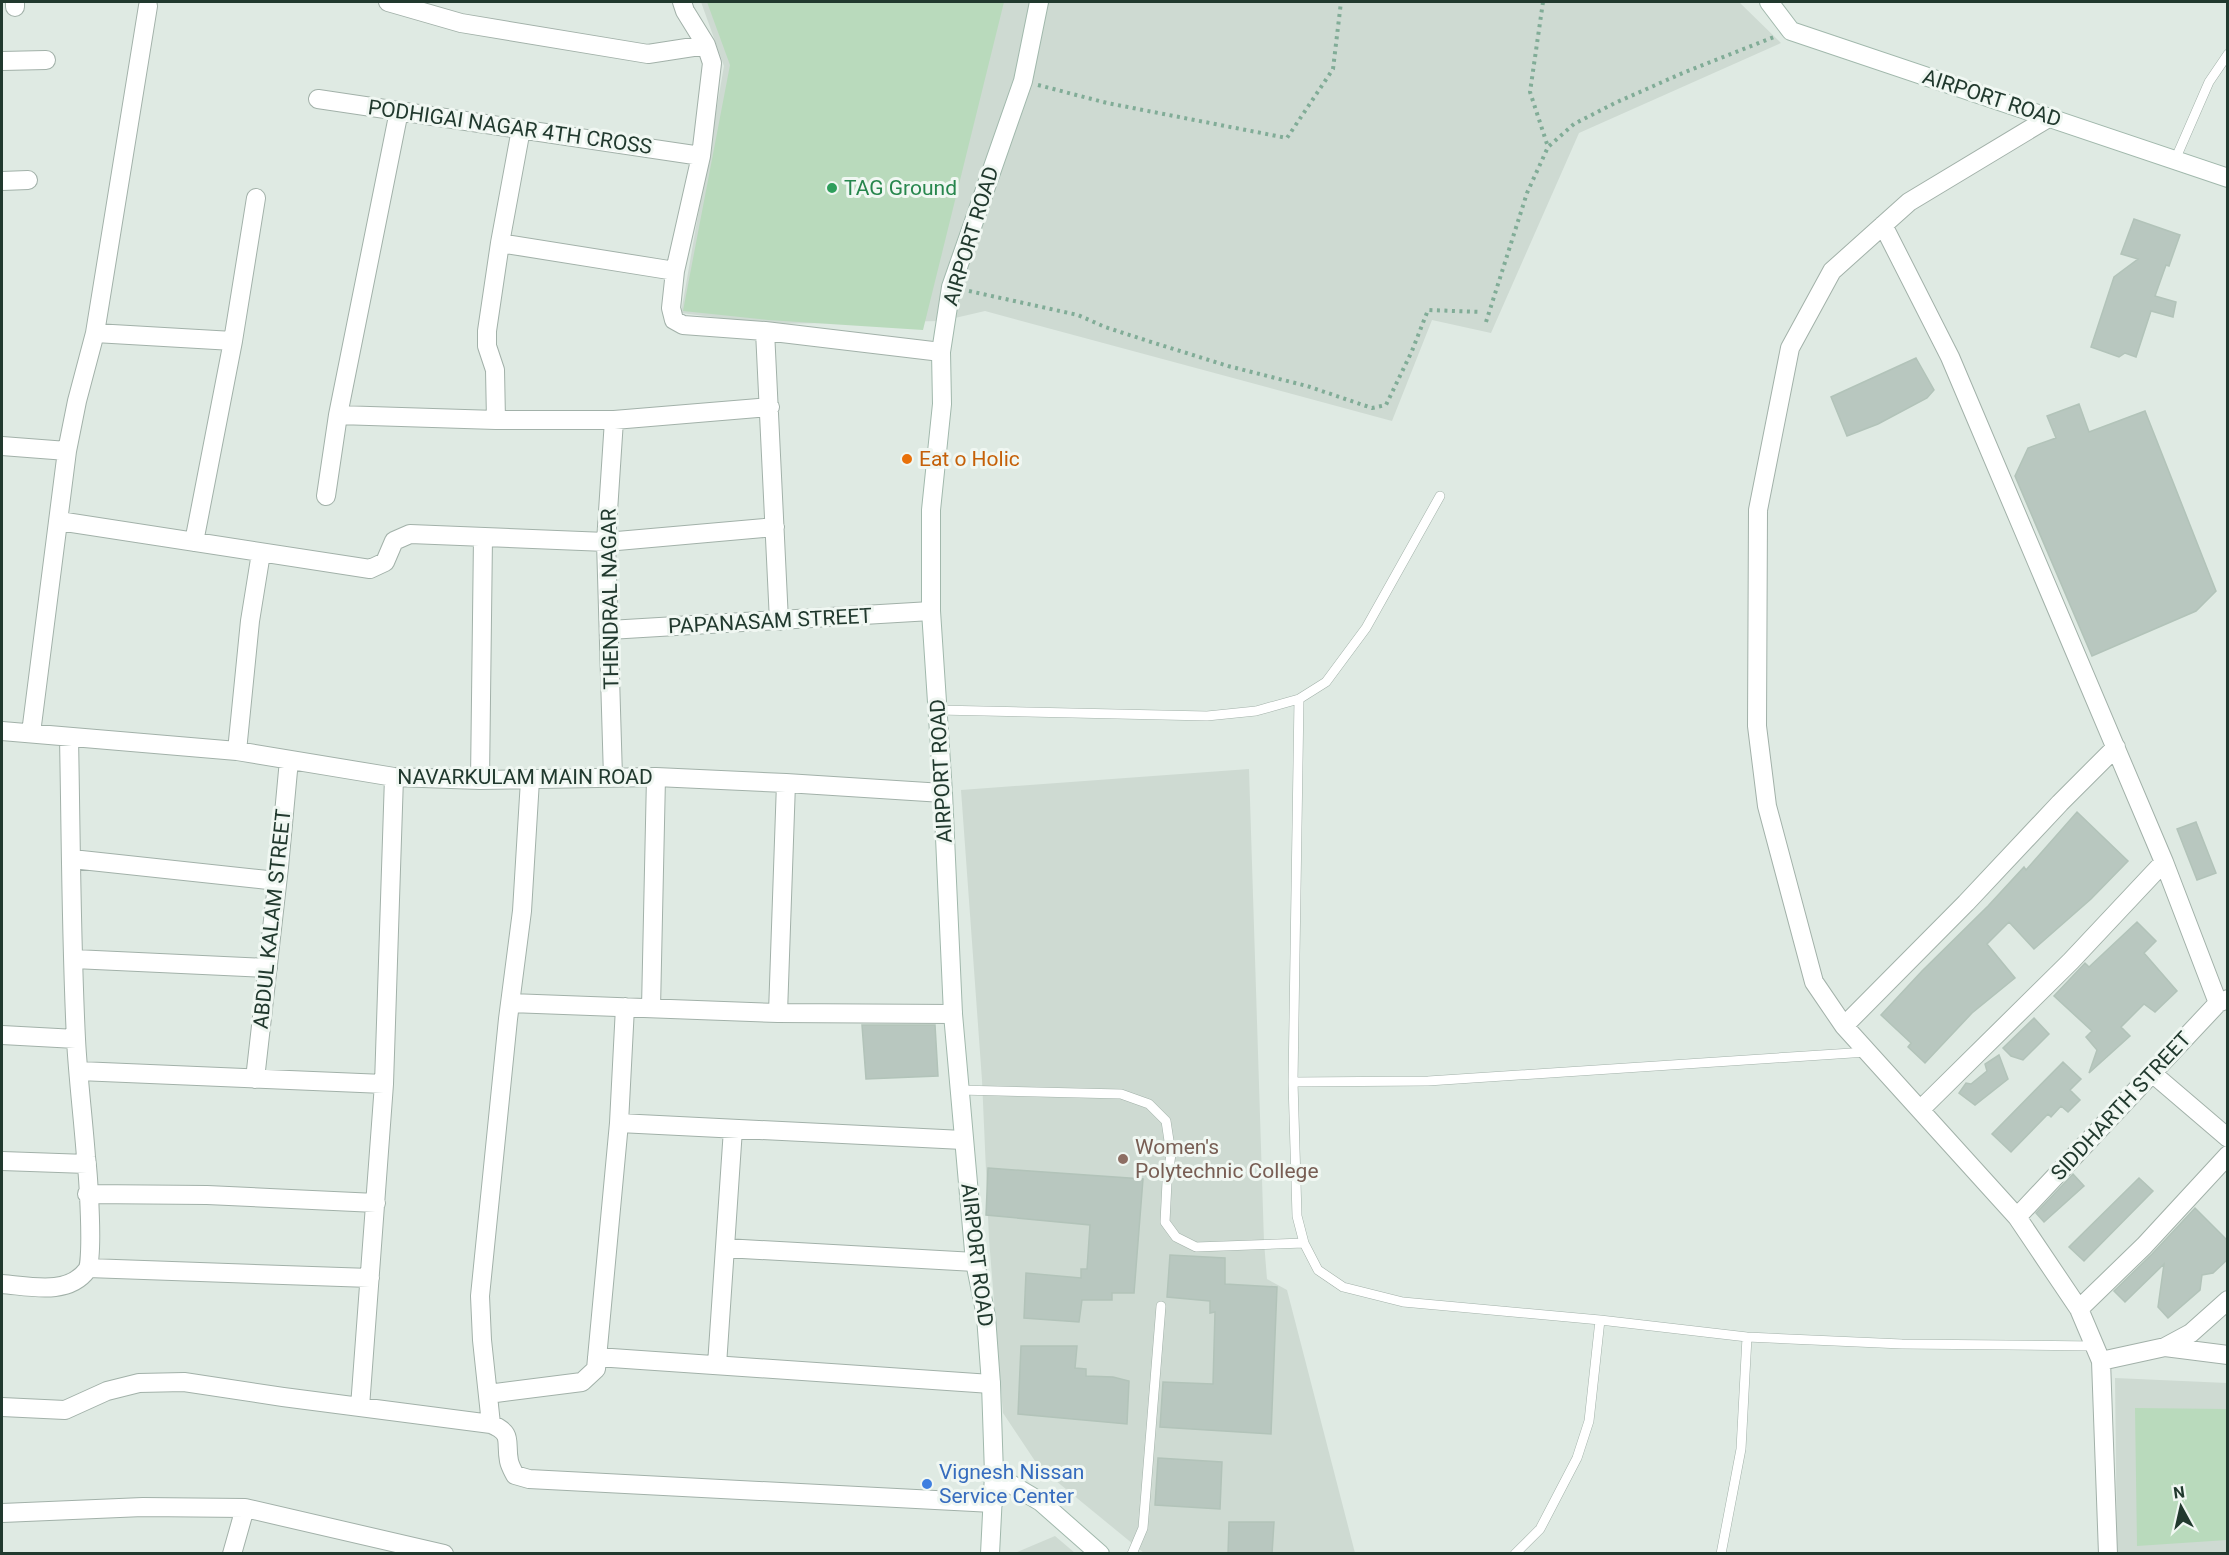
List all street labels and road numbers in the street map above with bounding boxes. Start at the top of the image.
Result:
street label: AIRPORT ROAD [1920,64,2064,132]
street label: PODHIGAI NAGAR 4TH CROSS [366,95,654,159]
street label: AIRPORT ROAD [938,164,1004,308]
street label: THENDRAL NAGAR [596,508,624,690]
street label: PAPANASAM STREET [667,604,873,638]
street label: AIRPORT ROAD [925,698,957,844]
street label: NAVARKULAM MAIN ROAD [397,765,653,789]
street label: ABDUL KALAM STREET [249,807,296,1030]
street label: SIDDHARTH STREET [2046,1027,2196,1185]
street label: AIRPORT ROAD [956,1182,998,1328]

